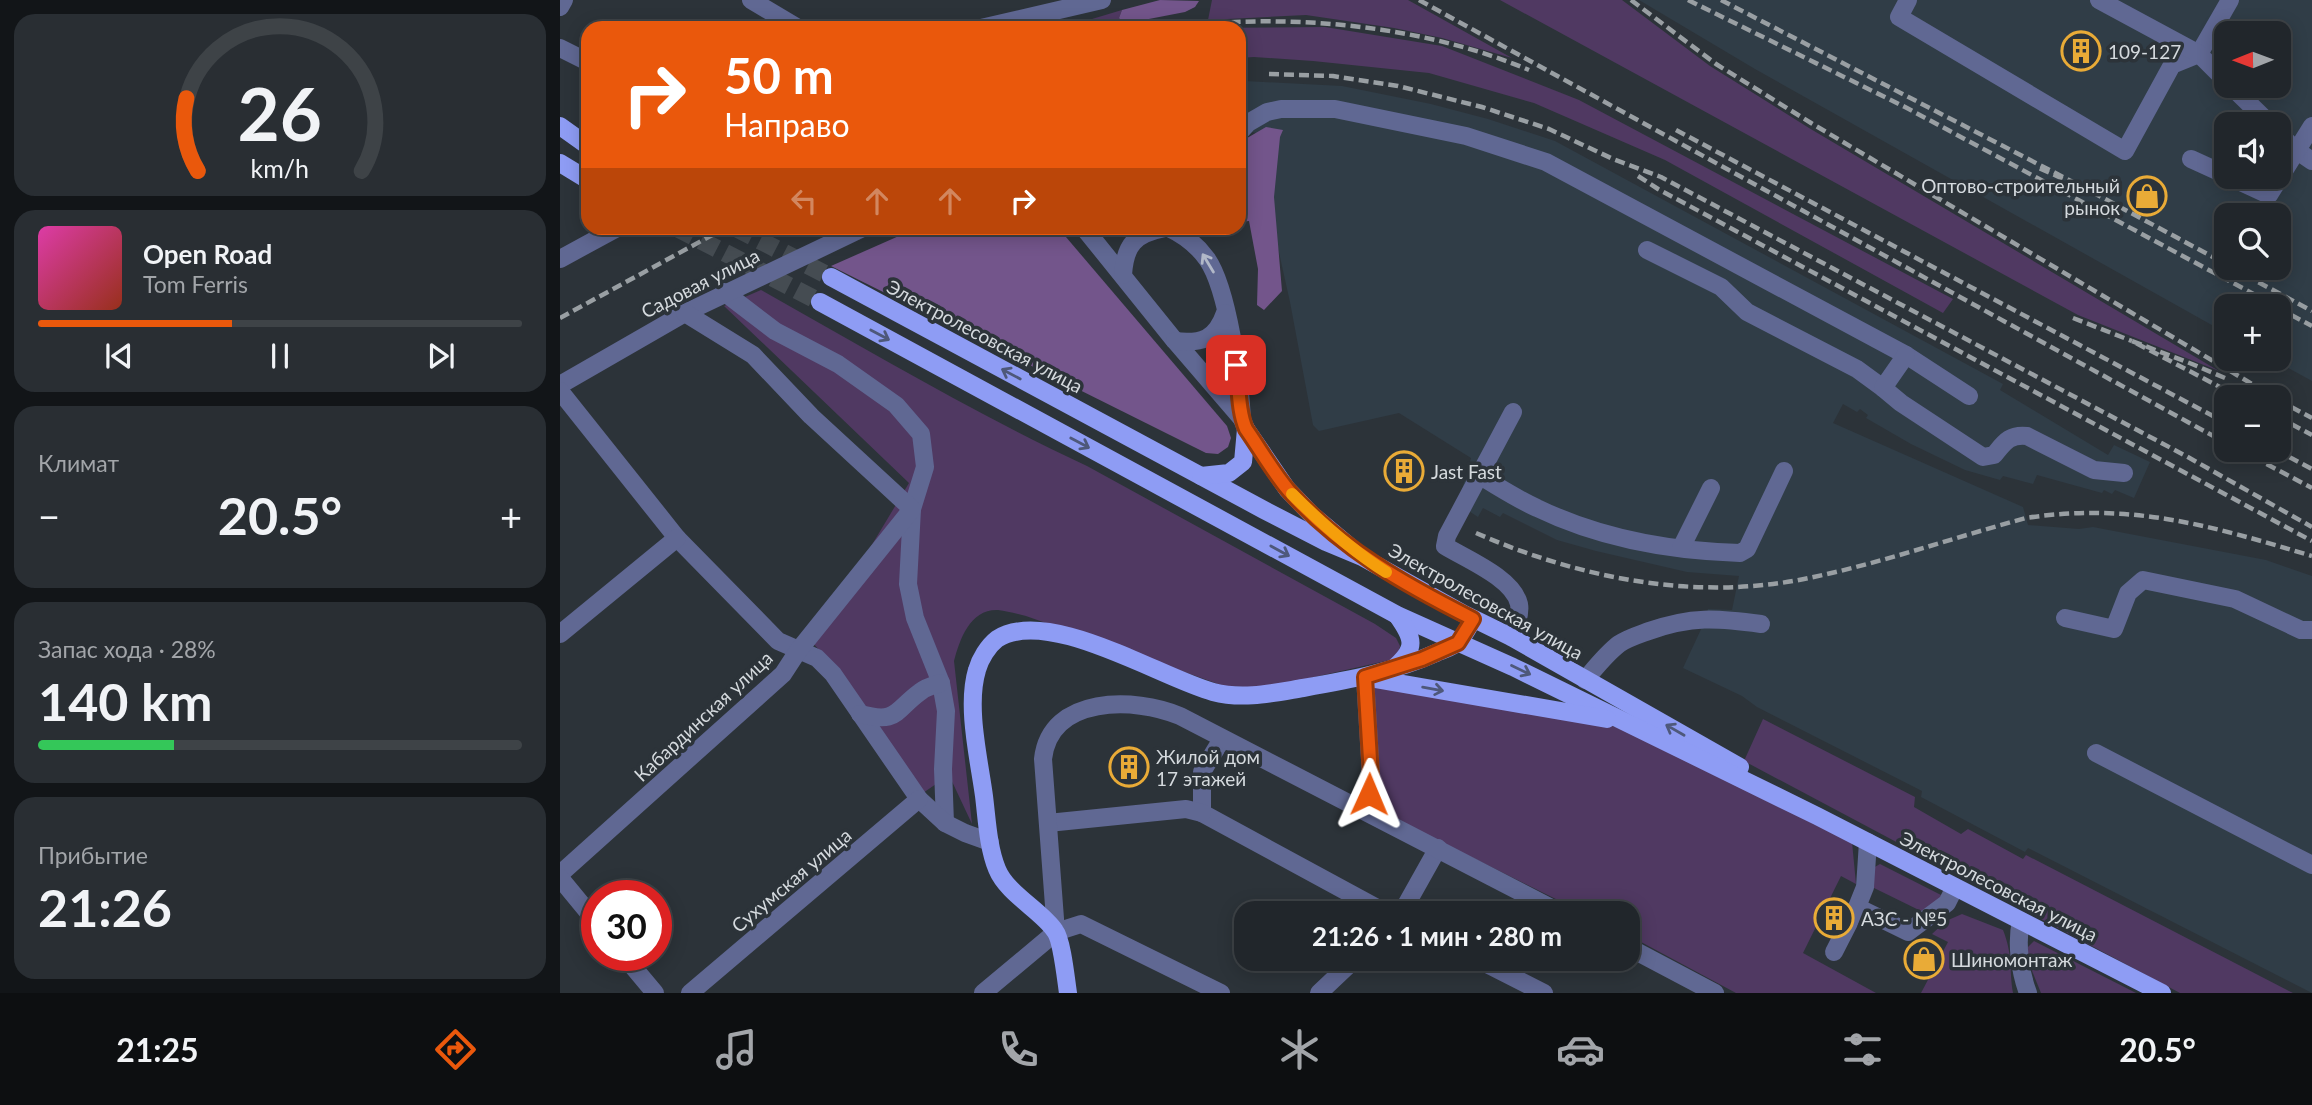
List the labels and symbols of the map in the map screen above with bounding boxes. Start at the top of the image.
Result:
north arrow [2214,21,2291,98]
building icon: 109-127 [2060,30,2102,72]
place label: 109-127 [2108,40,2181,63]
place label: Оптово-строительный рынок [1921,174,2120,219]
shop icon: Оптово-строительный рынок [2126,175,2168,217]
street label: Садовая улица [637,243,763,323]
one-way arrow [1201,253,1215,273]
street label: Электролесовская улица [883,275,1087,397]
one-way arrow [869,329,890,342]
pin [1206,335,1266,395]
one-way arrow [1001,367,1022,380]
one-way arrow [1069,437,1090,450]
building icon: Jast Fast [1383,450,1425,492]
place label: Jast Fast [1431,460,1502,483]
street label: Электролесовская улица [1385,538,1587,664]
one-way arrow [1269,545,1290,558]
street label: Кабардинская улица [629,646,777,786]
one-way arrow [1510,664,1531,678]
one-way arrow [1421,683,1444,696]
one-way arrow [1665,723,1686,736]
place label: Жилой дом 17 этажей [1156,745,1260,790]
building icon: Жилой дом 17 этажей [1108,746,1150,788]
position arrow [1332,757,1406,831]
street label: Сухумская улица [726,823,856,937]
street label: Электролесовская улица [1896,826,2102,946]
speed limit sign: 30 [581,880,672,971]
building icon: АЗС - №5 [1813,897,1855,939]
place label: АЗС - №5 [1861,907,1947,930]
shop icon: Шиномонтаж [1903,938,1945,980]
place label: Шиномонтаж [1951,948,2073,971]

